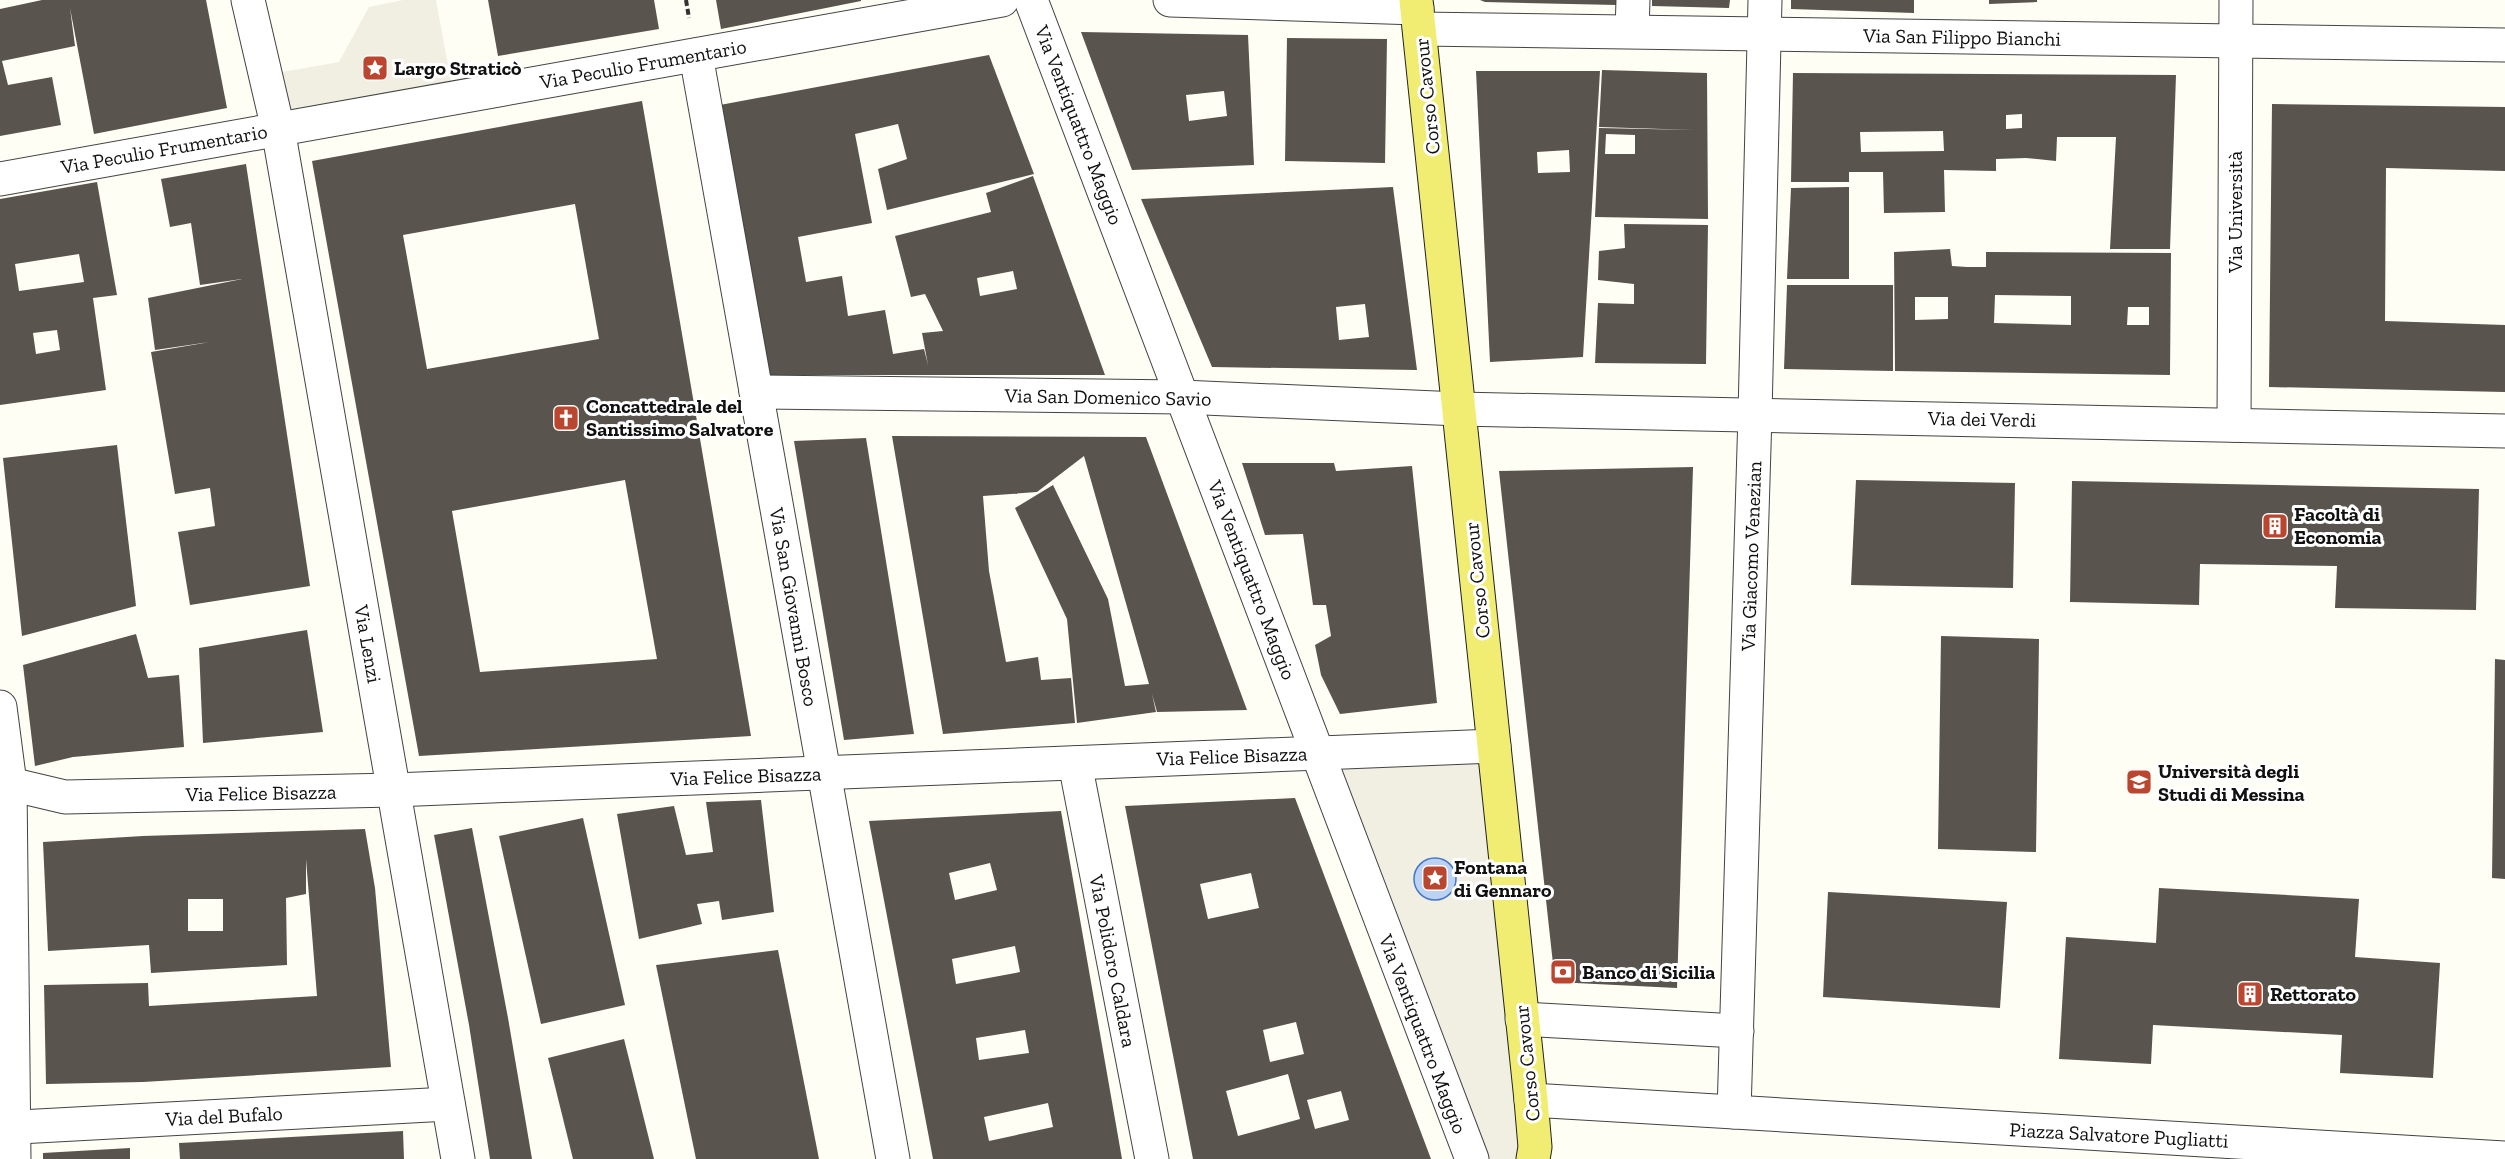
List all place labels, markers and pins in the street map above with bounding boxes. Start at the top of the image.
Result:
place icon: Largo Straticò [360,53,390,83]
place label: Largo Straticò [394,56,522,80]
place label: Concattedrale del Santissimo Salvatore [586,394,774,441]
church icon: Concattedrale del Santissimo Salvatore [551,403,581,433]
place label: Facoltà di Economia [2294,502,2382,549]
building icon: Facoltà di Economia [2260,511,2290,541]
place label: Università degli Studi di Messina [2158,759,2305,806]
school or university icon: Università degli Studi di Messina [2124,767,2154,797]
place label: Fontana di Gennaro [1454,855,1552,902]
place icon: Fontana di Gennaro [1420,863,1450,893]
bank icon: Banco di Sicilia [1548,957,1578,987]
place label: Banco di Sicilia [1582,960,1715,984]
building icon: Rettorato [2235,979,2265,1009]
place label: Rettorato [2270,982,2357,1006]

